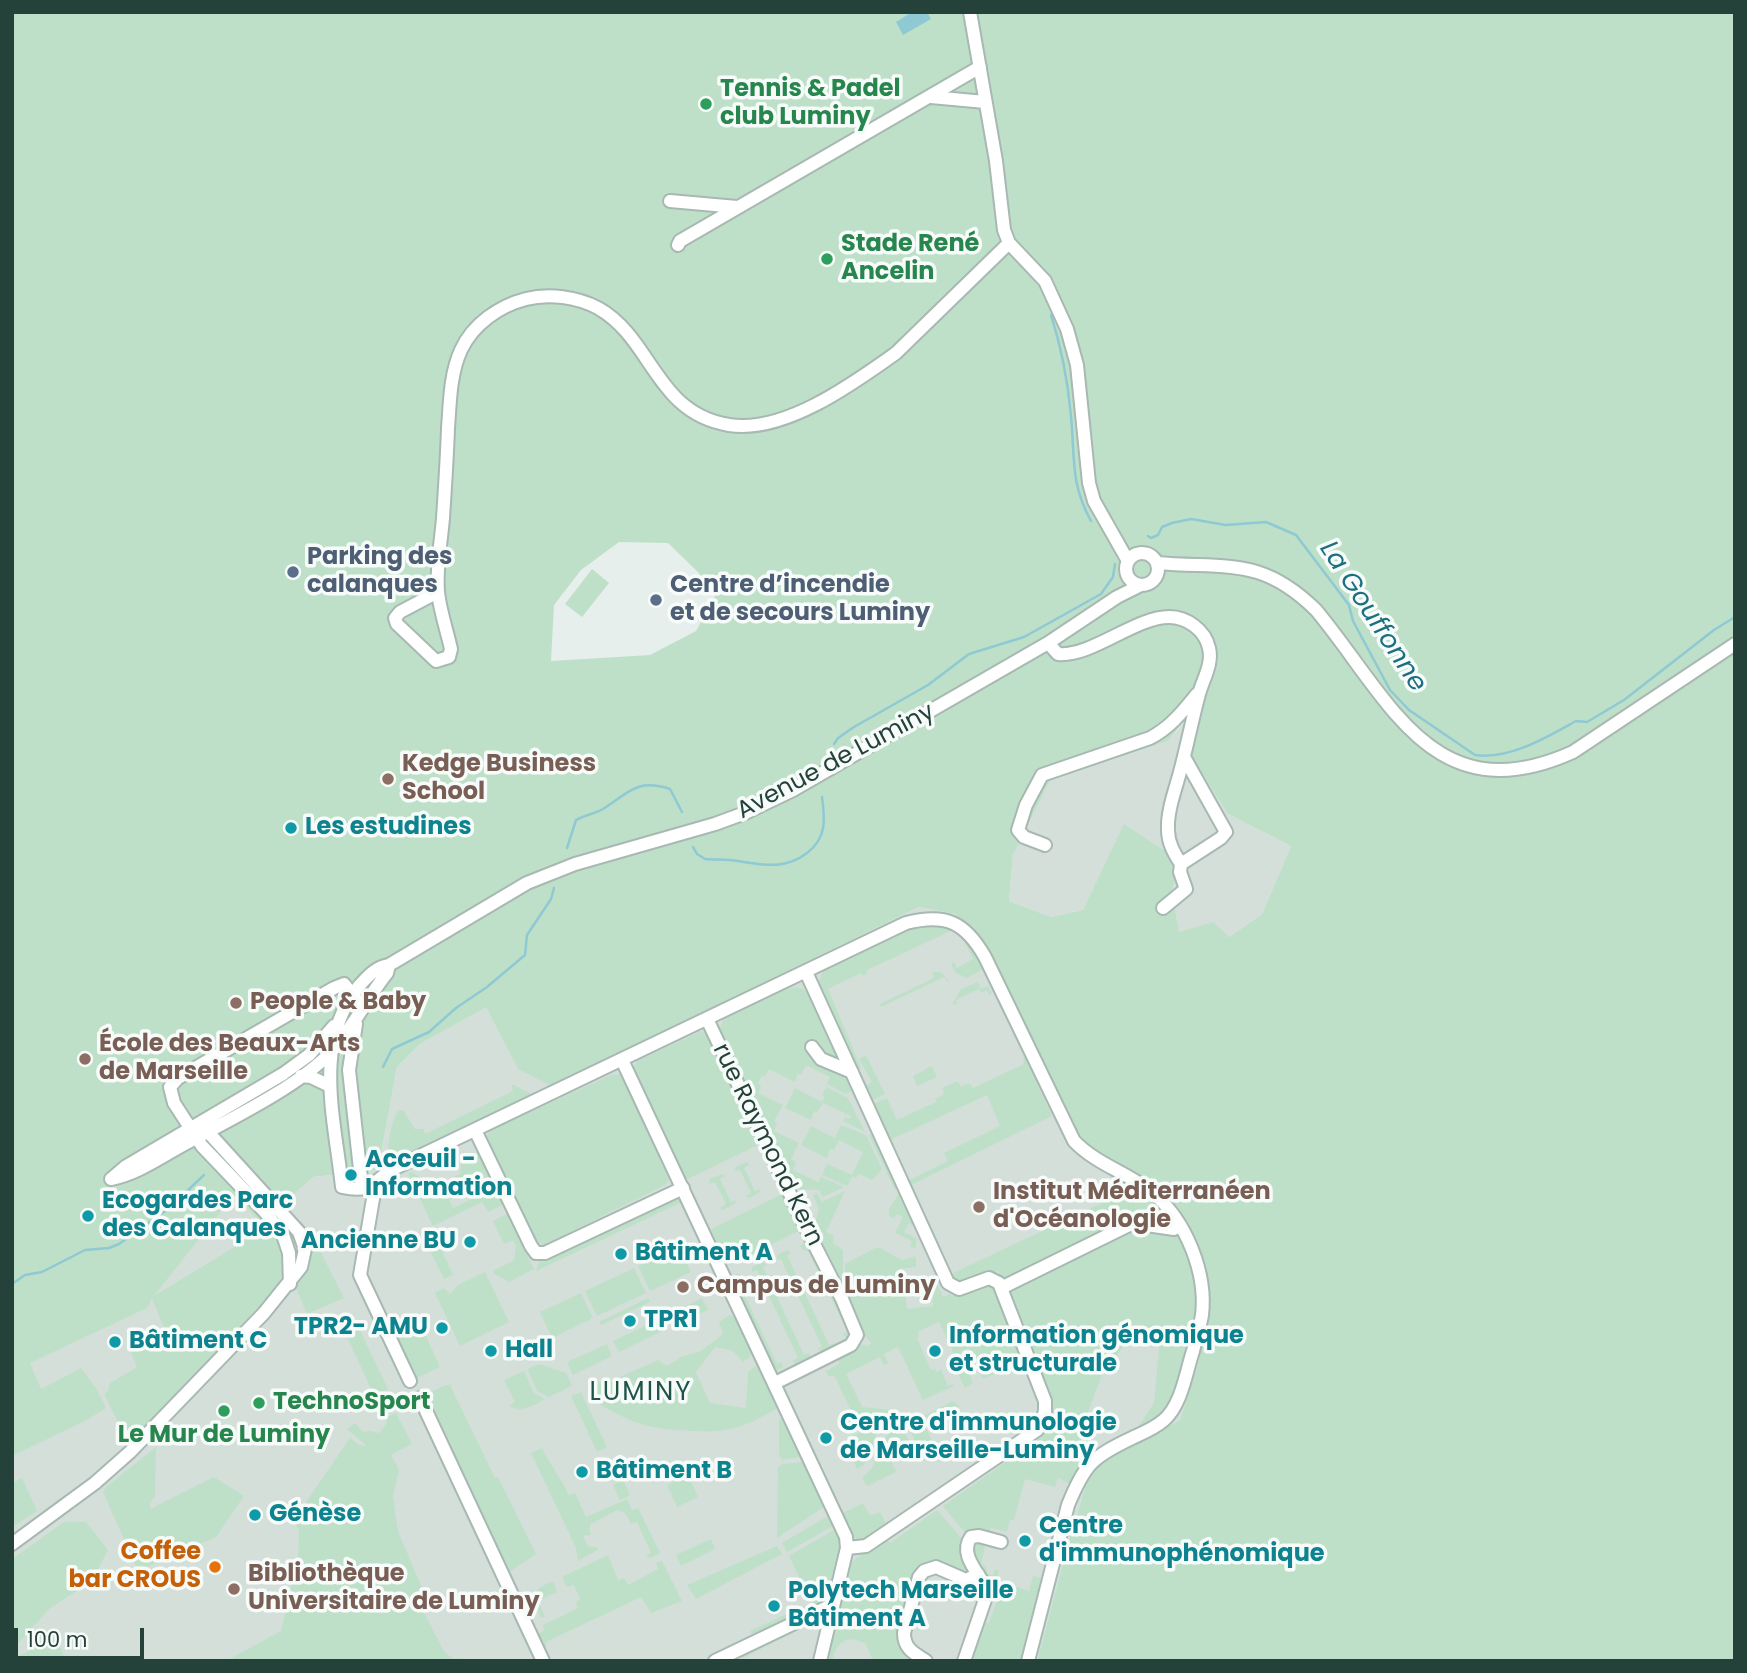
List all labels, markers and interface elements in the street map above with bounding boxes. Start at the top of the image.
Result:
place label: Tennis & Padel club Luminy [720,76,901,132]
marker: Tennis & Padel club Luminy [698,96,714,112]
place label: Stade René Ancelin [841,231,979,287]
marker: Stade René Ancelin [819,251,835,267]
water label: La Gouffonne [1312,536,1432,698]
place label: Parking des calanques [307,544,452,600]
marker: Parking des calanques [285,564,301,580]
place label: Centre d’incendie et de secours Luminy [670,572,930,628]
marker: Centre d’incendie et de secours Luminy [648,592,664,608]
street label: Avenue de Luminy [732,698,940,826]
place label: Kedge Business School [402,751,596,807]
marker: Kedge Business School [380,771,396,787]
place label: Les estudines [305,814,472,842]
marker: Les estudines [283,820,299,836]
place label: People & Baby [250,989,426,1017]
marker: People & Baby [228,995,244,1011]
place label: École des Beaux-Arts de Marseille [99,1031,361,1087]
street label: rue Raymond Kern [705,1039,829,1251]
marker: École des Beaux-Arts de Marseille [77,1051,93,1067]
place label: Acceuil - Information [365,1147,512,1203]
marker: Acceuil - Information [343,1167,359,1183]
place label: Institut Méditerranéen d'Océanologie [993,1179,1271,1235]
place label: Ecogardes Parc des Calanques [102,1188,293,1244]
marker: Institut Méditerranéen d'Océanologie [971,1199,987,1215]
marker: Ecogardes Parc des Calanques [80,1208,96,1224]
place label: Ancienne BU [301,1228,456,1256]
marker: Ancienne BU [462,1234,478,1250]
place label: Bâtiment A [635,1240,773,1268]
marker: Bâtiment A [613,1246,629,1262]
place label: Campus de Luminy [697,1273,936,1301]
marker: Campus de Luminy [675,1279,691,1295]
place label: TPR1 [644,1307,698,1335]
marker: TPR1 [622,1313,638,1329]
place label: TPR2- AMU [294,1314,428,1342]
marker: TPR2- AMU [434,1320,450,1336]
place label: Information génomique et structurale [949,1323,1244,1379]
place label: Bâtiment C [129,1328,267,1356]
marker: Bâtiment C [107,1334,123,1350]
place label: Hall [505,1337,553,1365]
marker: Hall [483,1343,499,1359]
marker: Information génomique et structurale [927,1343,943,1359]
district label: LUMINY [590,1377,692,1409]
place label: TechnoSport [273,1389,430,1417]
marker: TechnoSport [251,1395,267,1411]
marker: Le Mur de Luminy [216,1403,232,1419]
place label: Centre d'immunologie de Marseille-Luminy [840,1410,1117,1466]
place label: Le Mur de Luminy [118,1422,330,1450]
marker: Centre d'immunologie de Marseille-Luminy [818,1430,834,1446]
place label: Bâtiment B [596,1458,732,1486]
marker: Bâtiment B [574,1464,590,1480]
place label: Génèse [269,1501,361,1529]
marker: Génèse [247,1507,263,1523]
place label: Centre d'immunophénomique [1039,1513,1325,1569]
marker: Centre d'immunophénomique [1017,1533,1033,1549]
place label: Coffee bar CROUS [69,1539,201,1595]
marker: Coffee bar CROUS [207,1559,223,1575]
place label: Bibliothèque Universitaire de Luminy [248,1561,540,1617]
place label: Polytech Marseille Bâtiment A [788,1578,1014,1634]
marker: Bibliothèque Universitaire de Luminy [226,1581,242,1597]
marker: Polytech Marseille Bâtiment A [766,1598,782,1614]
scale bar [18,1614,147,1658]
text: 100 m [27,1625,87,1654]

